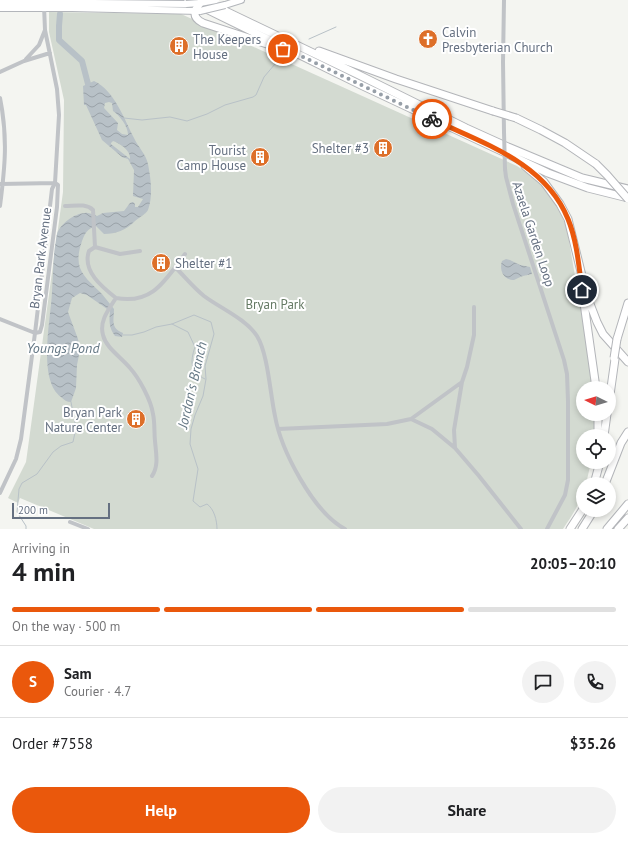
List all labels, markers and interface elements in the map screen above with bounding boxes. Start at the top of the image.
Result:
place label: Calvin Presbyterian Church [442,24,553,56]
church icon: Calvin Presbyterian Church [417,28,439,50]
place label: The Keepers House [193,31,261,63]
pin [266,32,300,66]
building icon: The Keepers House [168,35,190,57]
icon: bag [272,38,294,60]
courier [412,99,452,139]
icon: bike [421,108,443,130]
building icon: Shelter #3 [372,137,394,159]
place label: Shelter #3 [312,140,369,157]
place label: Tourist Camp House [177,142,247,174]
building icon: Tourist Camp House [249,146,271,168]
street label: Azaela Garden Loop [508,179,559,289]
street label: Bryan Park Avenue [26,206,55,310]
building icon: Shelter #1 [150,252,172,274]
place label: Shelter #1 [175,255,232,272]
pin [565,273,599,307]
icon: home [571,279,593,301]
park label: Bryan Park [245,296,305,313]
water label: Youngs Pond [26,339,100,357]
water label: Jordan's Branch [173,340,211,431]
north arrow [576,381,616,421]
map controls [576,381,616,517]
place label: Bryan Park Nature Center [45,404,123,436]
building icon: Bryan Park Nature Center [125,408,147,430]
button: locate [576,429,616,469]
button: layers [576,477,616,517]
scale bar [12,501,110,520]
text: 200 m [18,503,48,517]
text: Arriving in [12,540,70,557]
text: 20:05–20:10 [530,554,616,573]
text: 4 min [12,555,75,588]
text: On the way · 500 m [12,618,120,635]
button: chat [522,661,564,703]
button: phone [574,661,616,703]
text: Sam [64,664,91,683]
text: S [29,672,37,691]
text: Courier · 4.7 [64,683,131,700]
text: Order #7558 [12,734,93,753]
text: $35.26 [570,734,616,753]
button: Help [12,787,310,833]
button: Share [318,787,616,833]

